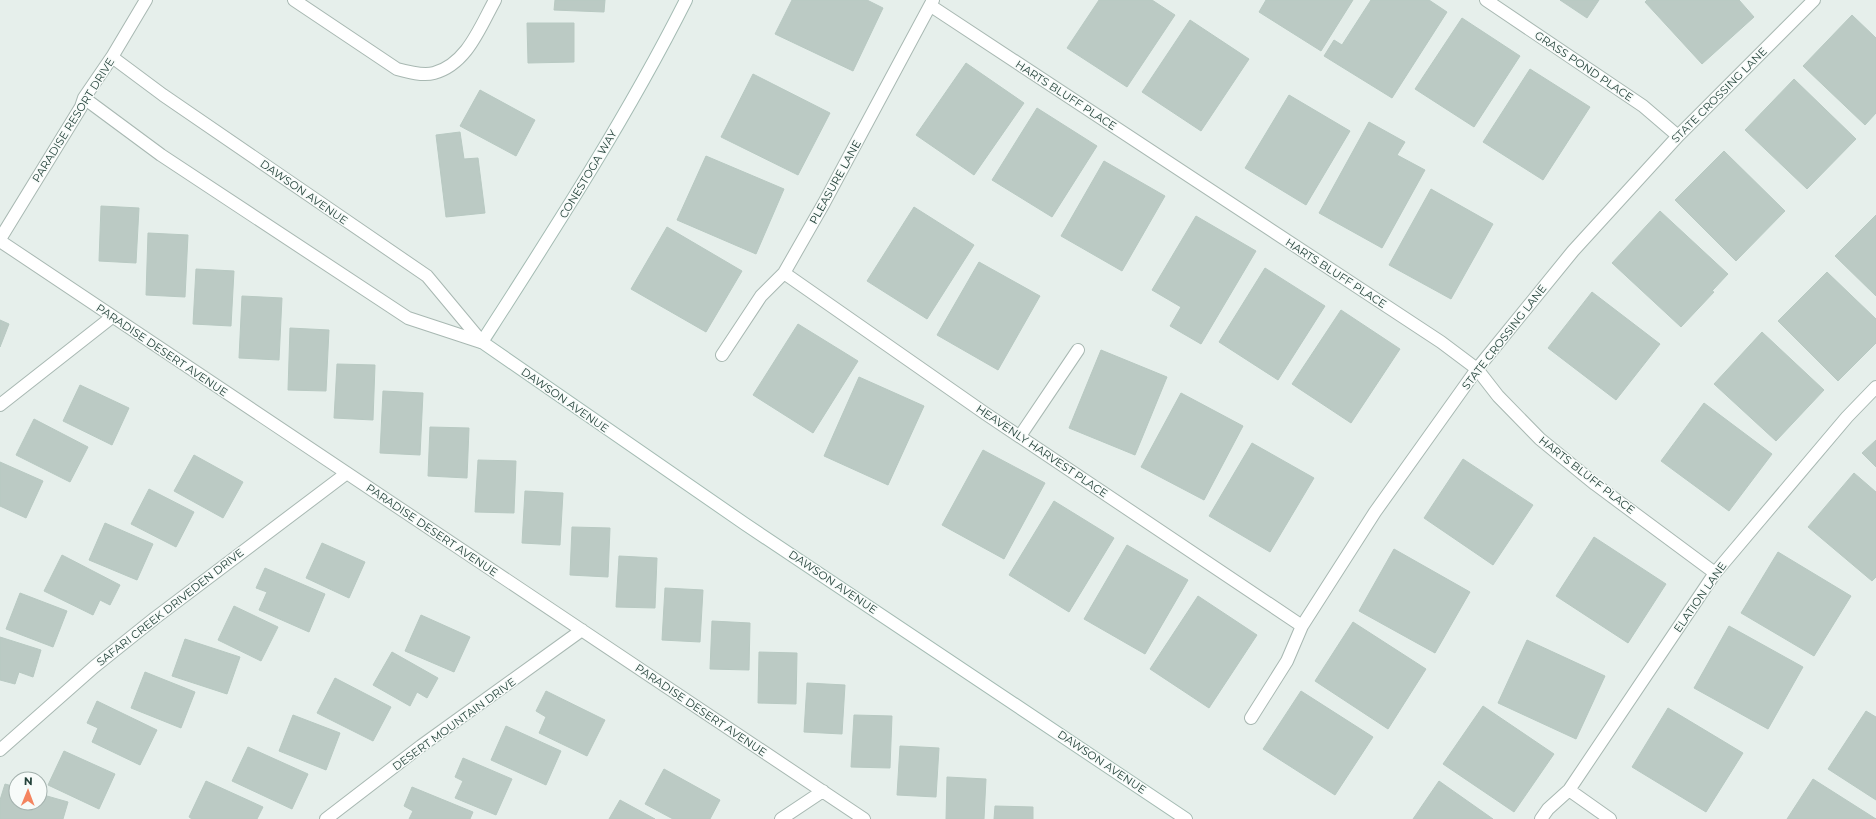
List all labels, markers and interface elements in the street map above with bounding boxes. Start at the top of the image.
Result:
street label: GRASS POND PLACE [1532,28,1636,104]
street label: STATE CROSSING LANE [1668,44,1770,146]
street label: PARADISE RESORT DRIVE [29,55,117,185]
street label: HARTS BLUFF PLACE [1013,57,1119,133]
street label: CONESTOGA WAY [556,127,620,221]
street label: PLEASURE LANE [806,138,864,226]
street label: DAWSON AVENUE [258,157,350,227]
street label: HARTS BLUFF PLACE [1283,235,1389,311]
street label: STATE CROSSING LANE [1459,282,1549,392]
street label: PARADISE DESERT AVENUE [94,301,230,399]
street label: DAWSON AVENUE [519,365,611,435]
street label: HEAVENLY HARVEST PLACE [973,402,1111,500]
street label: HARTS BLUFF PLACE [1536,433,1638,517]
street label: PARADISE DESERT AVENUE [364,481,500,579]
street label: SAFARI CREEK DRIVEDEN DRIVE [94,545,246,669]
street label: DAWSON AVENUE [786,547,880,617]
street label: ELATION LANE [1671,559,1729,635]
street label: PARADISE DESERT AVENUE [633,661,769,759]
street label: DESERT MOUNTAIN DRIVE [390,675,518,773]
street label: DAWSON AVENUE [1055,727,1149,797]
north arrow [8,771,48,811]
text: N [24,774,33,788]

